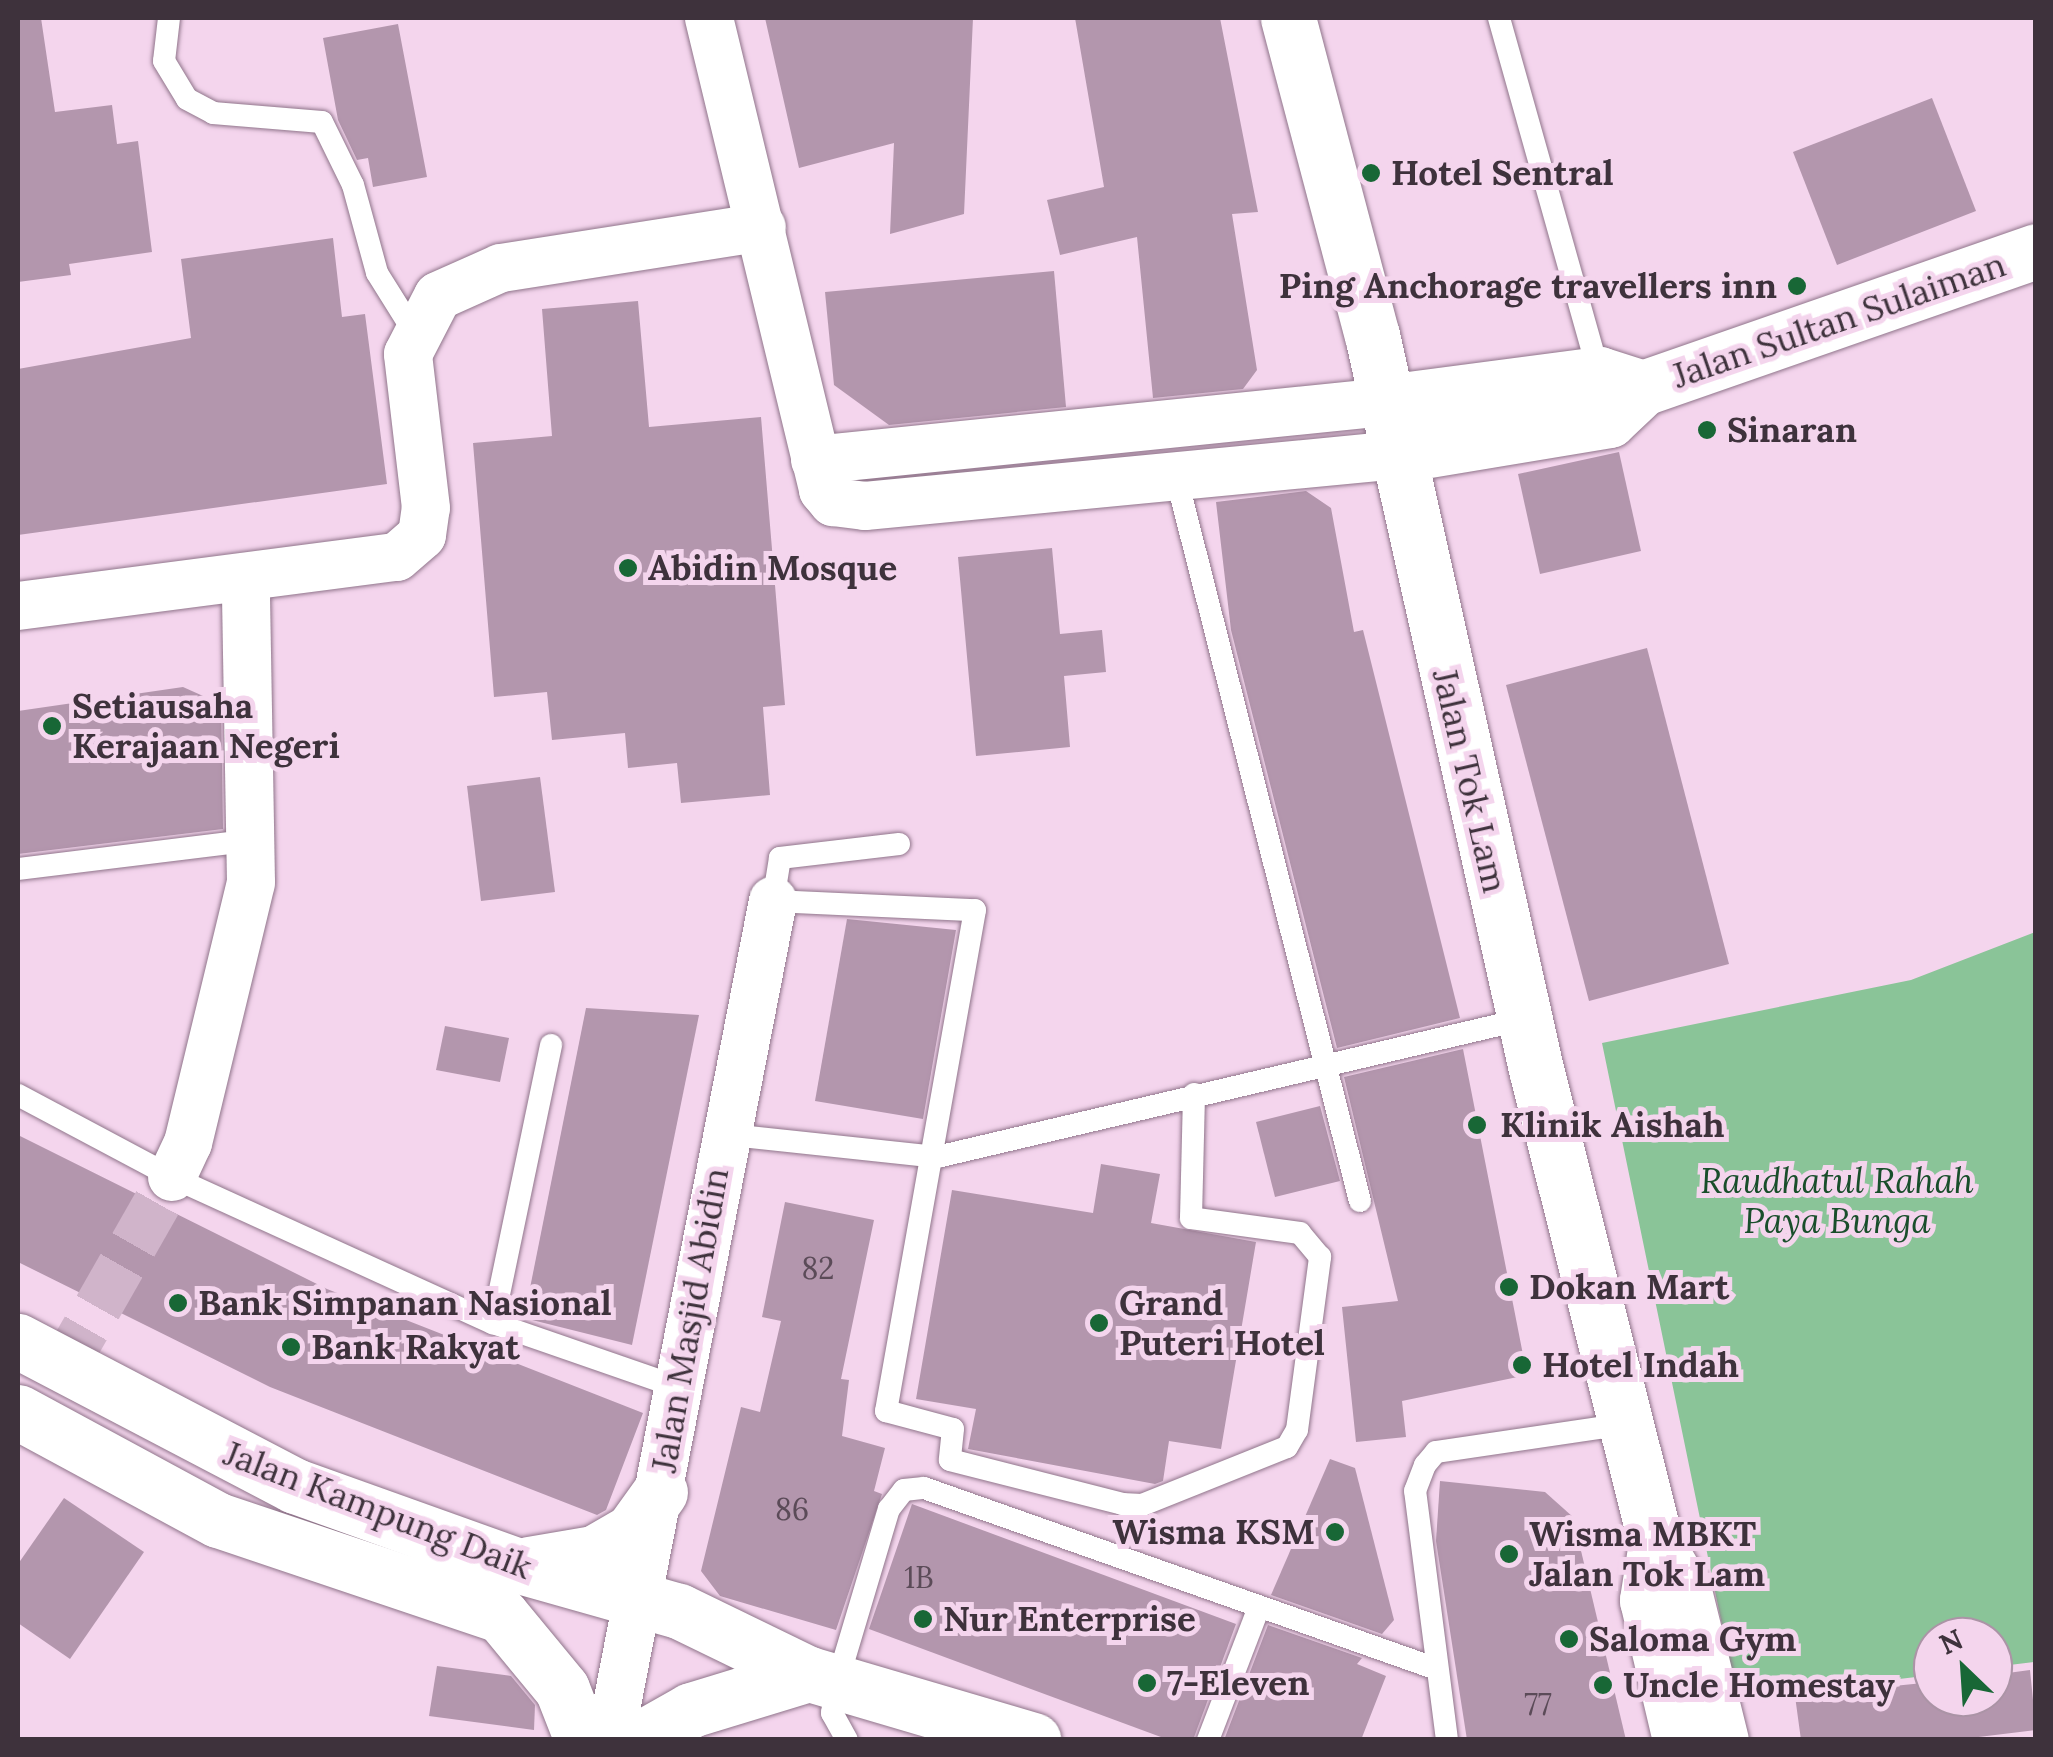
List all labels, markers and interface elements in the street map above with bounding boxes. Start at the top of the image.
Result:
place label: Hotel Sentral [1391,152,1614,194]
marker: Hotel Sentral [1360,162,1382,184]
street label: Jalan Sultan Sulaiman [1667,243,2011,397]
place label: Ping Anchorage travellers inn [1279,265,1777,307]
marker: Ping Anchorage travellers inn [1786,275,1808,297]
place label: Sinaran [1727,409,1857,451]
marker: Sinaran [1696,419,1718,441]
place label: Abidin Mosque [648,547,897,589]
marker: Abidin Mosque [617,557,639,579]
street label: Jalan Tok Lam [1424,665,1516,897]
place label: Setiausaha Kerajaan Negeri [72,685,340,767]
marker: Setiausaha Kerajaan Negeri [41,715,63,737]
place label: Klinik Aishah [1500,1104,1724,1146]
marker: Klinik Aishah [1464,1112,1490,1138]
park label: Raudhatul Rahah Paya Bunga [1700,1160,1974,1242]
street label: Jalan Masjid Abidin [643,1165,737,1475]
house number: 82 [802,1250,834,1286]
place label: Dokan Mart [1529,1266,1729,1308]
marker: Dokan Mart [1498,1276,1520,1298]
place label: Bank Simpanan Nasional [198,1282,612,1324]
place label: Grand Puteri Hotel [1119,1282,1325,1364]
marker: Bank Simpanan Nasional [167,1292,189,1314]
marker: Grand Puteri Hotel [1088,1312,1110,1334]
place label: Bank Rakyat [311,1326,520,1368]
marker: Bank Rakyat [280,1336,302,1358]
place label: Hotel Indah [1542,1344,1739,1386]
marker: Hotel Indah [1511,1354,1533,1376]
street label: Jalan Kampung Daik [218,1432,538,1588]
house number: 86 [775,1491,809,1527]
place label: Wisma KSM [1112,1511,1315,1553]
place label: Wisma MBKT Jalan Tok Lam [1529,1513,1765,1595]
marker: Wisma KSM [1324,1521,1346,1543]
marker: Wisma MBKT Jalan Tok Lam [1498,1543,1520,1565]
house number: 1B [904,1559,934,1595]
place label: Nur Enterprise [943,1598,1196,1640]
marker: Nur Enterprise [912,1608,934,1630]
north arrow [1913,1617,2013,1717]
place label: Saloma Gym [1589,1618,1796,1660]
text: N [1934,1621,1969,1663]
marker: Saloma Gym [1558,1628,1580,1650]
place label: 7-Eleven [1167,1662,1310,1704]
place label: Uncle Homestay [1623,1664,1895,1706]
marker: 7-Eleven [1136,1672,1158,1694]
marker: Uncle Homestay [1592,1674,1614,1696]
house number: 77 [1524,1686,1552,1722]

